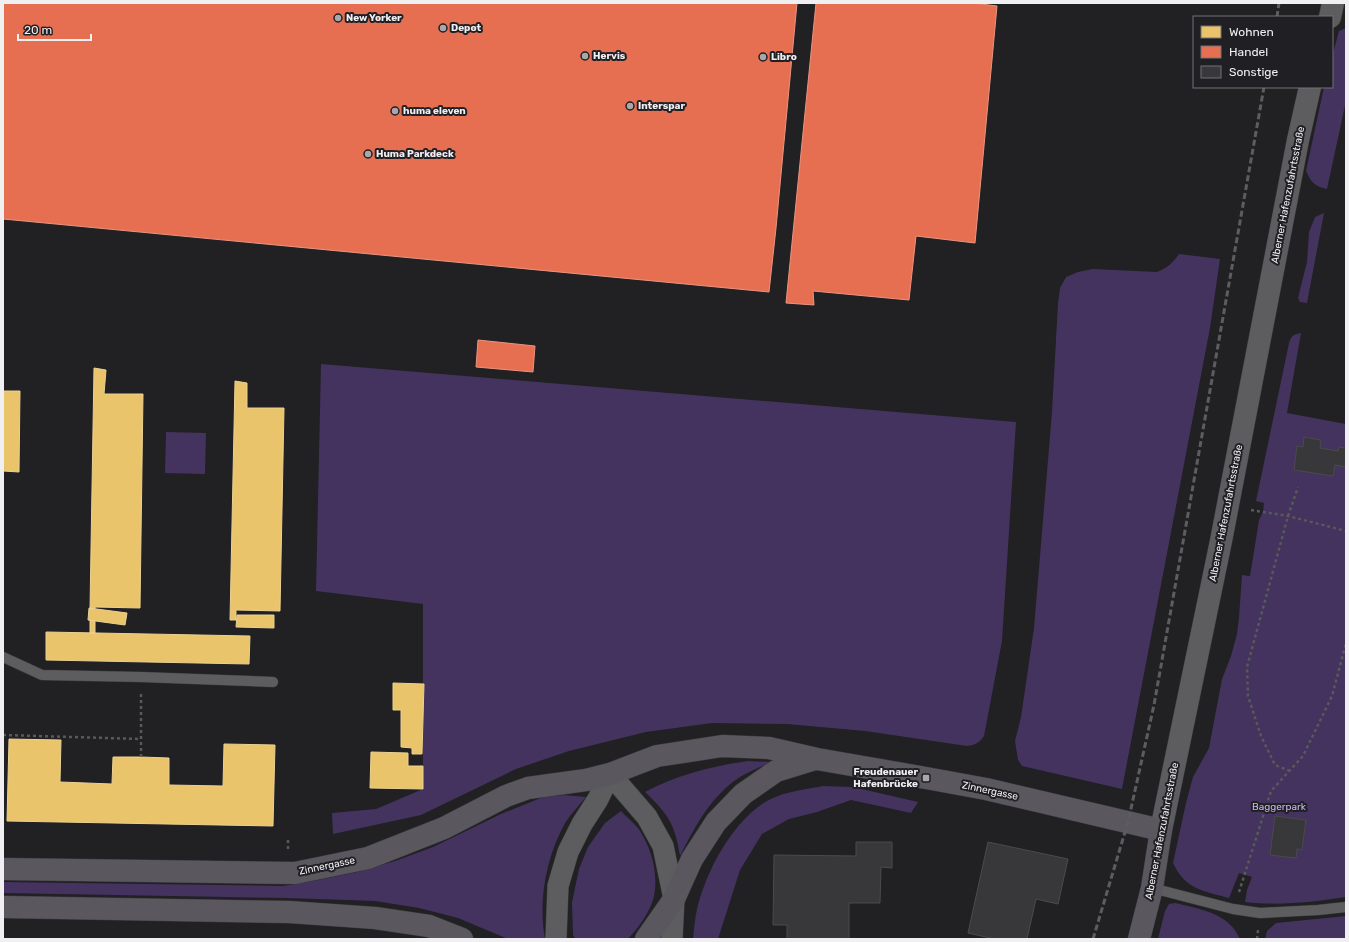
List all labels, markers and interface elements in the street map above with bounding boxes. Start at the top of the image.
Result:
place label: New Yorker [346,12,402,24]
marker: New Yorker [333,13,343,23]
scale bar [18,16,91,42]
legend [1193,16,1333,88]
place label: Depot [451,22,481,34]
text: 20 m [24,23,52,37]
marker: Depot [438,23,448,33]
text: Wohnen [1229,25,1274,39]
text: Handel [1229,45,1268,59]
place label: Hervis [593,50,626,62]
marker: Hervis [580,51,590,61]
place label: Libro [771,51,797,63]
marker: Libro [758,52,768,62]
text: Sonstige [1229,65,1278,79]
place label: Interspar [638,100,686,112]
marker: Interspar [625,101,635,111]
place label: huma eleven [403,105,466,117]
marker: huma eleven [390,106,400,116]
street label: Alberner Hafenzufahrtsstraße [1269,125,1307,264]
place label: Huma Parkdeck [376,148,454,160]
marker: Huma Parkdeck [363,149,373,159]
street label: Alberner Hafenzufahrtsstraße [1207,443,1245,582]
street label: Alberner Hafenzufahrtsstraße [1143,761,1181,900]
place label: Freudenauer Hafenbrücke [853,766,918,790]
marker: Freudenauer Hafenbrücke [921,773,931,783]
street label: Zinnergasse [961,779,1020,803]
park label: Baggerpark [1252,801,1307,813]
street label: Zinnergasse [298,854,357,878]

